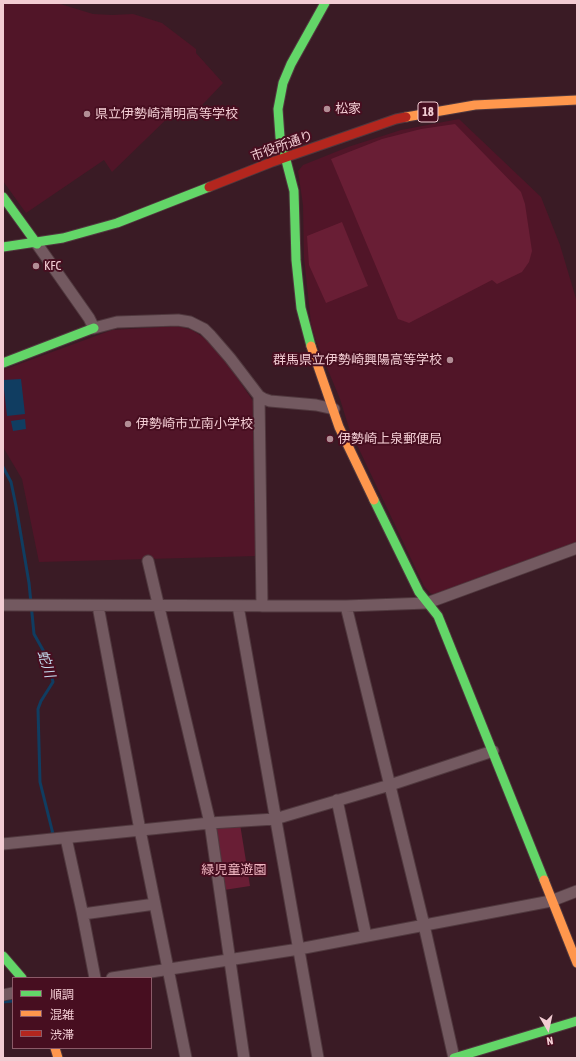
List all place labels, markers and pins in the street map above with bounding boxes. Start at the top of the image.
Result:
place label: 松家 [335,101,361,117]
marker: 松家 [322,104,332,114]
place label: 県立伊勢崎清明高等学校 [95,106,238,122]
marker: 県立伊勢崎清明高等学校 [82,109,92,119]
place label: KFC [44,258,61,274]
marker: KFC [31,261,41,271]
place label: 群馬県立伊勢崎興陽高等学校 [273,352,442,368]
marker: 群馬県立伊勢崎興陽高等学校 [445,355,455,365]
place label: 伊勢崎市立南小学校 [136,416,253,432]
marker: 伊勢崎市立南小学校 [123,419,133,429]
place label: 伊勢崎上泉郵便局 [338,431,442,447]
marker: 伊勢崎上泉郵便局 [325,434,335,444]

